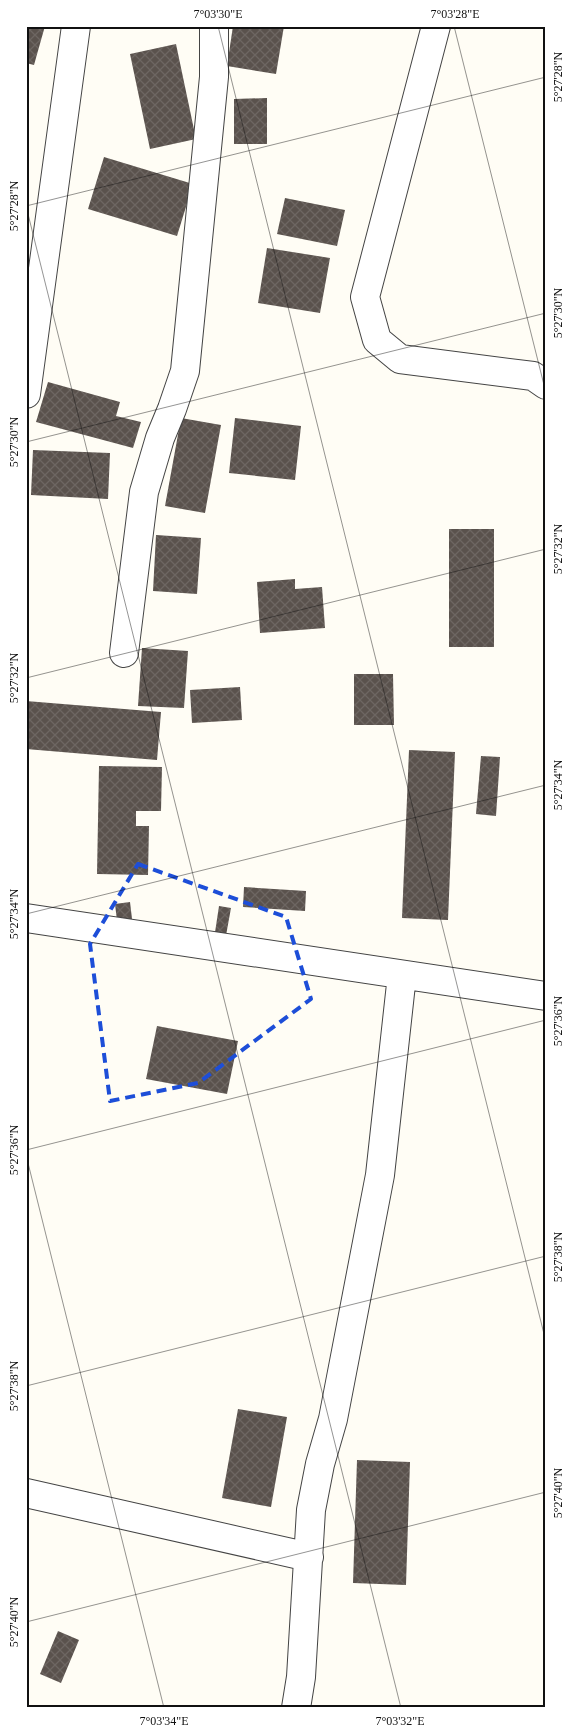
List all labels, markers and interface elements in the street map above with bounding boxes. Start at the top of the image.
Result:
text: 7°03'30"E [193,7,243,21]
text: 7°03'28"E [430,7,480,21]
text: 5°27'28"N [551,51,565,102]
text: 5°27'28"N [7,180,21,231]
text: 5°27'30"N [551,287,565,338]
text: 5°27'30"N [7,416,21,467]
text: 5°27'32"N [551,523,565,574]
text: 5°27'32"N [7,652,21,703]
text: 5°27'34"N [551,759,565,810]
text: 5°27'34"N [7,888,21,939]
text: 5°27'36"N [551,995,565,1046]
text: 5°27'36"N [7,1124,21,1175]
text: 5°27'38"N [551,1231,565,1282]
text: 5°27'38"N [7,1360,21,1411]
text: 5°27'40"N [551,1467,565,1518]
text: 5°27'40"N [7,1596,21,1647]
text: 7°03'34"E [139,1714,189,1728]
text: 7°03'32"E [375,1714,425,1728]

